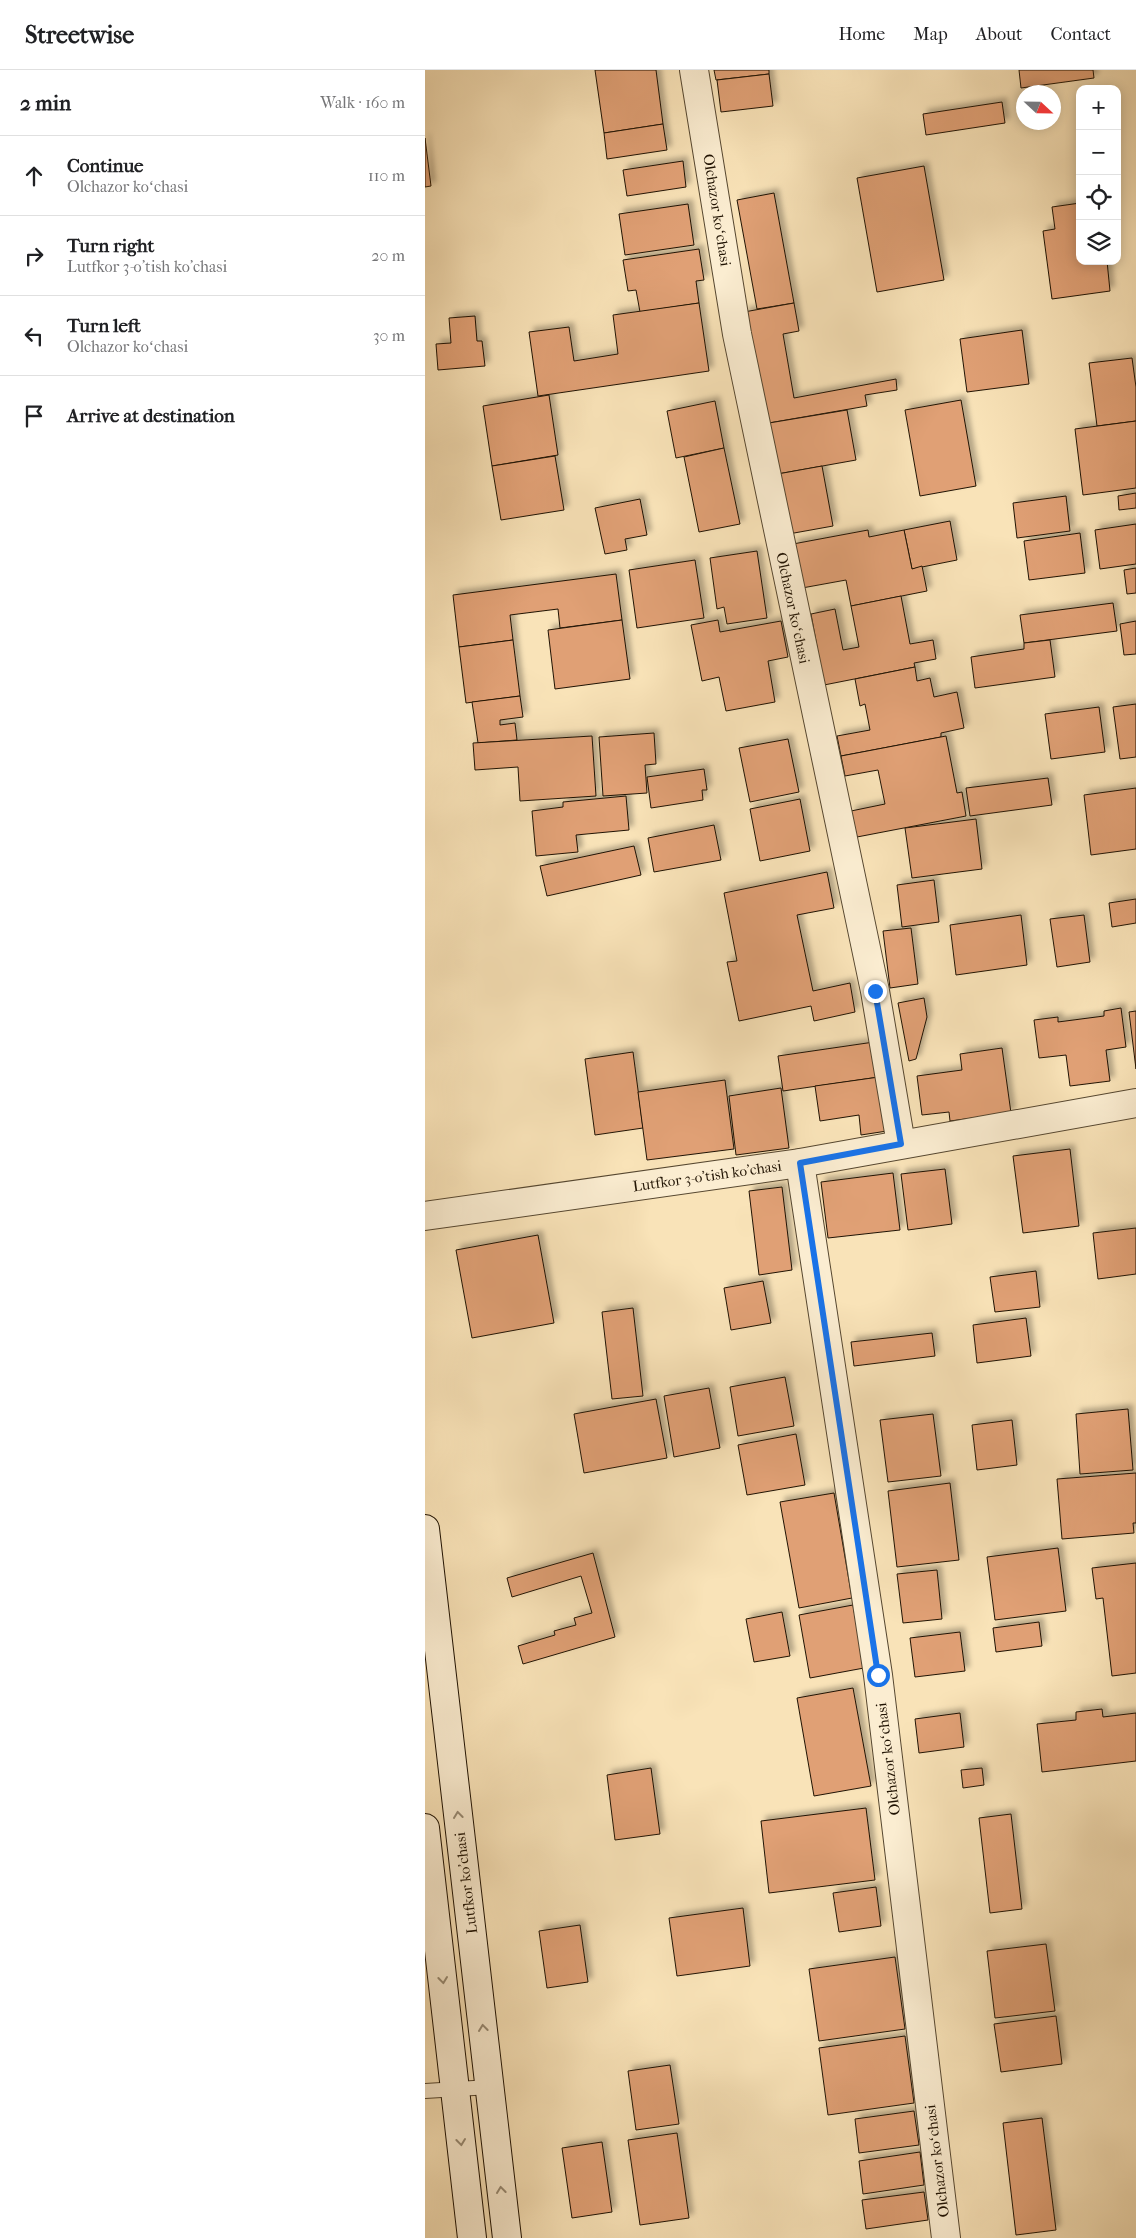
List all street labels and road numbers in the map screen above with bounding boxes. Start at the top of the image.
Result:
street label: Olchazor koʻchasi [699,153,735,268]
street label: Olchazor koʻchasi [772,551,814,666]
street label: Lutfkor 3-o'tish ko'chasi [631,1157,783,1195]
street label: Olchazor koʻchasi [872,1701,904,1816]
street label: Lutfkor ko'chasi [451,1831,481,1935]
street label: Olchazor koʻchasi [921,2103,953,2218]

